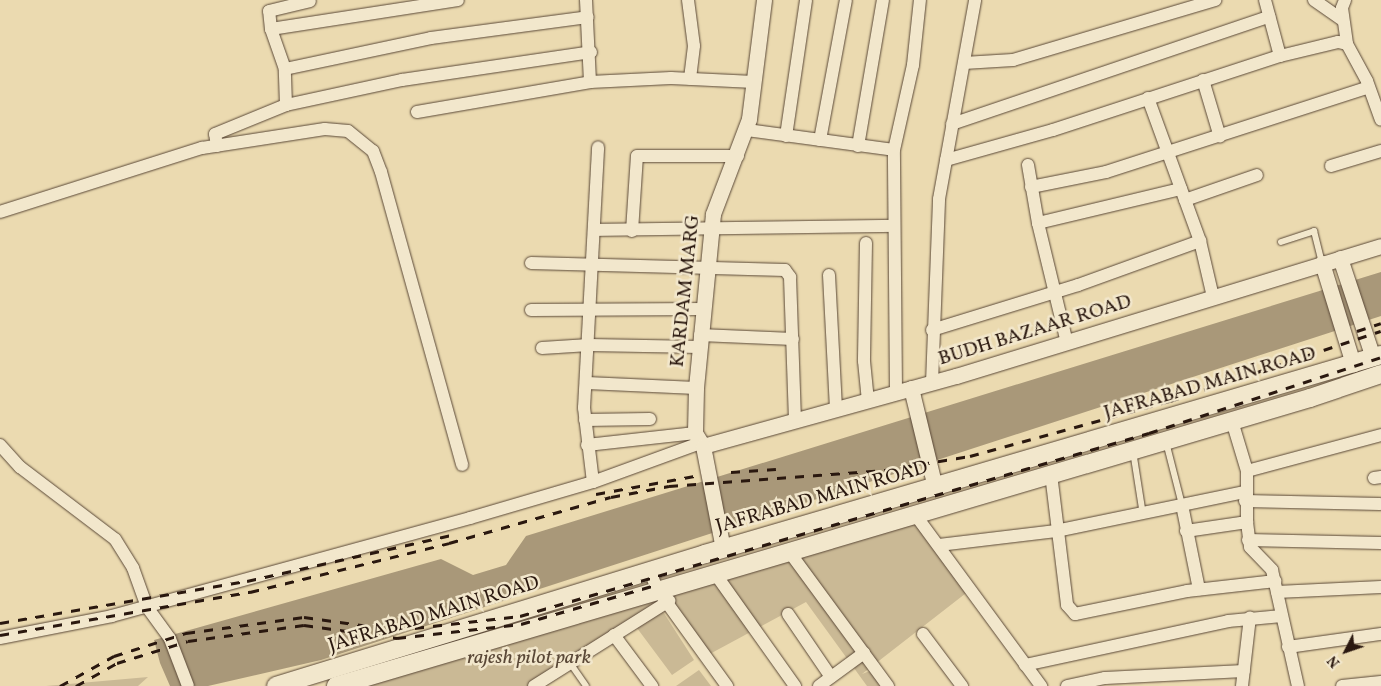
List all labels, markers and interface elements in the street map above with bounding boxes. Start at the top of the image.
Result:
street label: KARDAM MARG [666,214,706,368]
street label: BUDH BAZAAR ROAD [936,290,1134,372]
street label: JAFRABAD MAIN ROAD [1101,342,1319,426]
street label: JAFRABAD MAIN ROAD [713,456,931,540]
street label: JAFRABAD MAIN ROAD [326,571,542,659]
north arrow [1321,626,1371,676]
park label: rajesh pilot park [467,646,591,670]
text: N [1324,651,1345,671]

